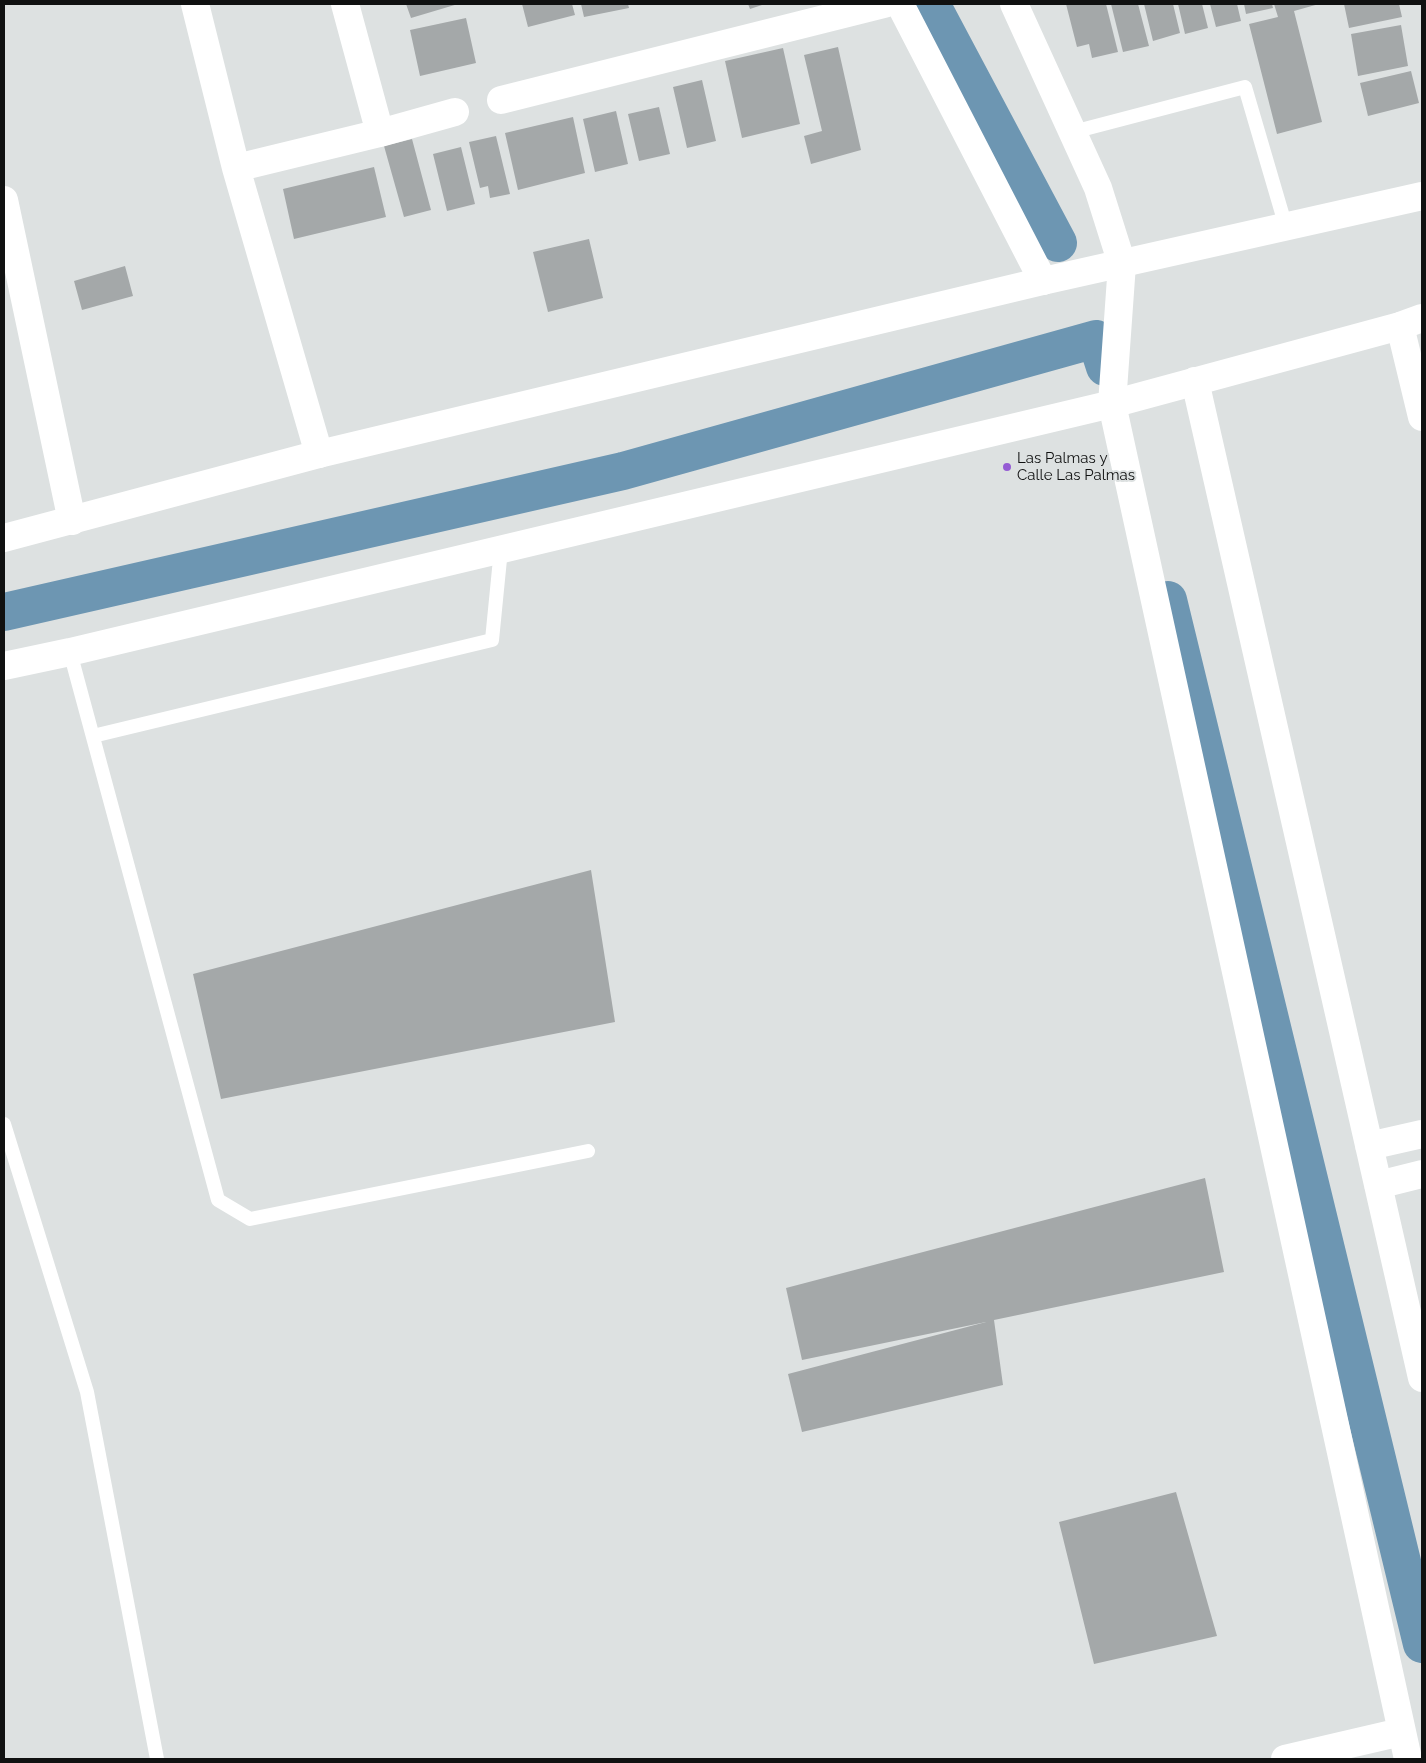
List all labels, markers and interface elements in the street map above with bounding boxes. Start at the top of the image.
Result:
place label: Las Palmas y Calle Las Palmas [1017,449,1135,484]
marker: Las Palmas y Calle Las Palmas [1001,461,1013,473]

